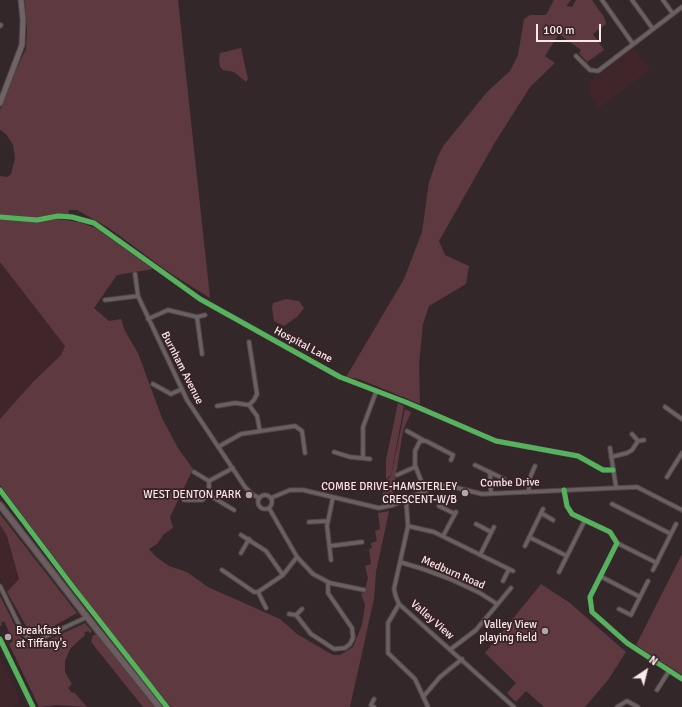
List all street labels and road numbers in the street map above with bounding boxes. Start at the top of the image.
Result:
street label: Hospital Lane [271,324,335,366]
street label: Burnham Avenue [158,329,206,407]
street label: Combe Drive [480,476,540,490]
street label: Medburn Road [419,554,487,592]
street label: Valley View [408,598,456,642]

